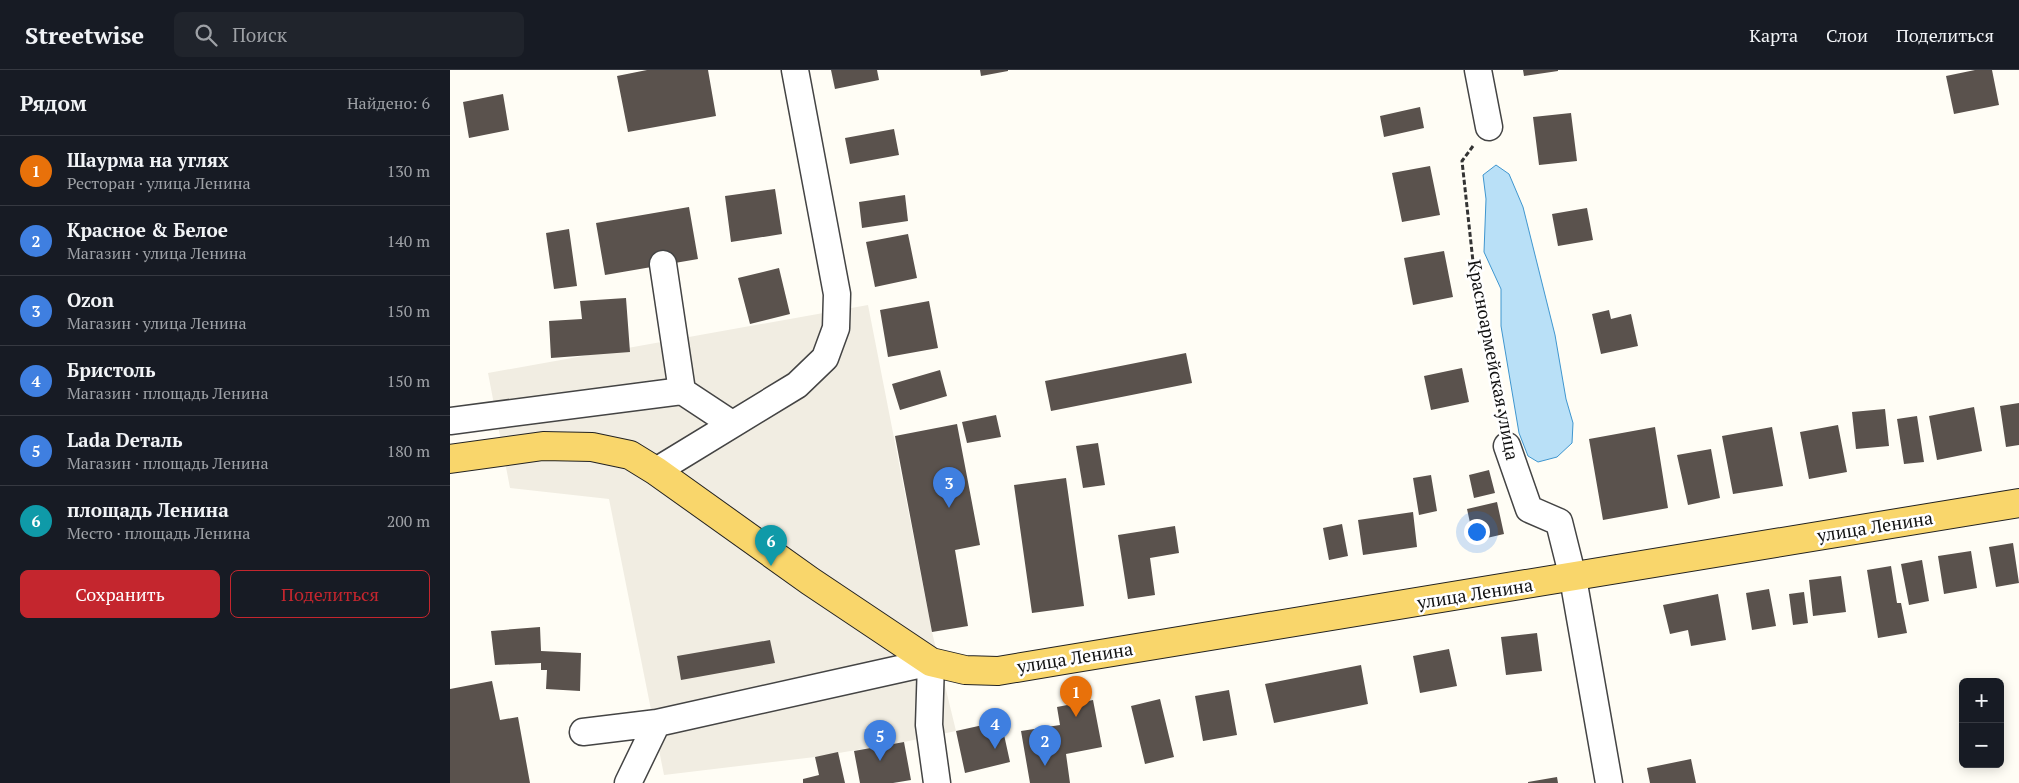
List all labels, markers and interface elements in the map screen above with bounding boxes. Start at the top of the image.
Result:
search box [174,12,524,57]
text: Streetwise [25,19,144,51]
icon: search [192,21,220,49]
text: Поиск [232,22,287,47]
text: Карта [1749,23,1798,47]
text: Слои [1826,23,1868,47]
text: Поделиться [1896,23,1994,47]
text: Рядом [20,89,87,117]
text: Найдено: 6 [347,92,430,114]
text: Шаурма на углях [67,147,229,172]
text: 1 [31,160,41,182]
text: 130 m [387,160,430,182]
text: Ресторан · улица Ленина [67,172,251,194]
text: Красное & Белое [67,217,228,242]
text: 2 [31,230,41,252]
text: 140 m [387,230,430,252]
text: Магазин · улица Ленина [67,242,247,264]
street label: Красноармейская улица [1463,258,1525,462]
text: Ozon [67,287,114,312]
text: 3 [31,300,41,322]
text: 150 m [387,300,430,322]
text: Магазин · улица Ленина [67,312,247,334]
text: Бристоль [67,357,156,382]
text: 4 [31,370,41,392]
text: 150 m [387,370,430,392]
text: Магазин · площадь Ленина [67,382,268,404]
text: Lada Dеталь [67,427,183,452]
text: 5 [31,440,41,462]
text: 180 m [387,440,430,462]
text: Магазин · площадь Ленина [67,452,268,474]
pin: 3 [933,467,965,508]
text: площадь Ленина [67,497,229,522]
street label: улица Ленина [1814,505,1934,547]
text: 6 [31,510,41,532]
text: 200 m [387,510,430,532]
your location [1464,519,1490,545]
text: Место · площадь Ленина [67,522,250,544]
pin: 6 [755,525,787,566]
button: Сохранить [20,570,220,618]
button: Поделиться [230,570,430,618]
street label: улица Ленина [1414,572,1534,614]
street label: улица Ленина [1014,636,1134,678]
pin: 1 [1060,676,1092,717]
map controls [1959,678,2004,768]
button: + [1959,678,2004,723]
pin: 4 [979,708,1011,749]
pin: 5 [864,720,896,761]
button: − [1959,723,2004,768]
pin: 2 [1029,725,1061,766]

